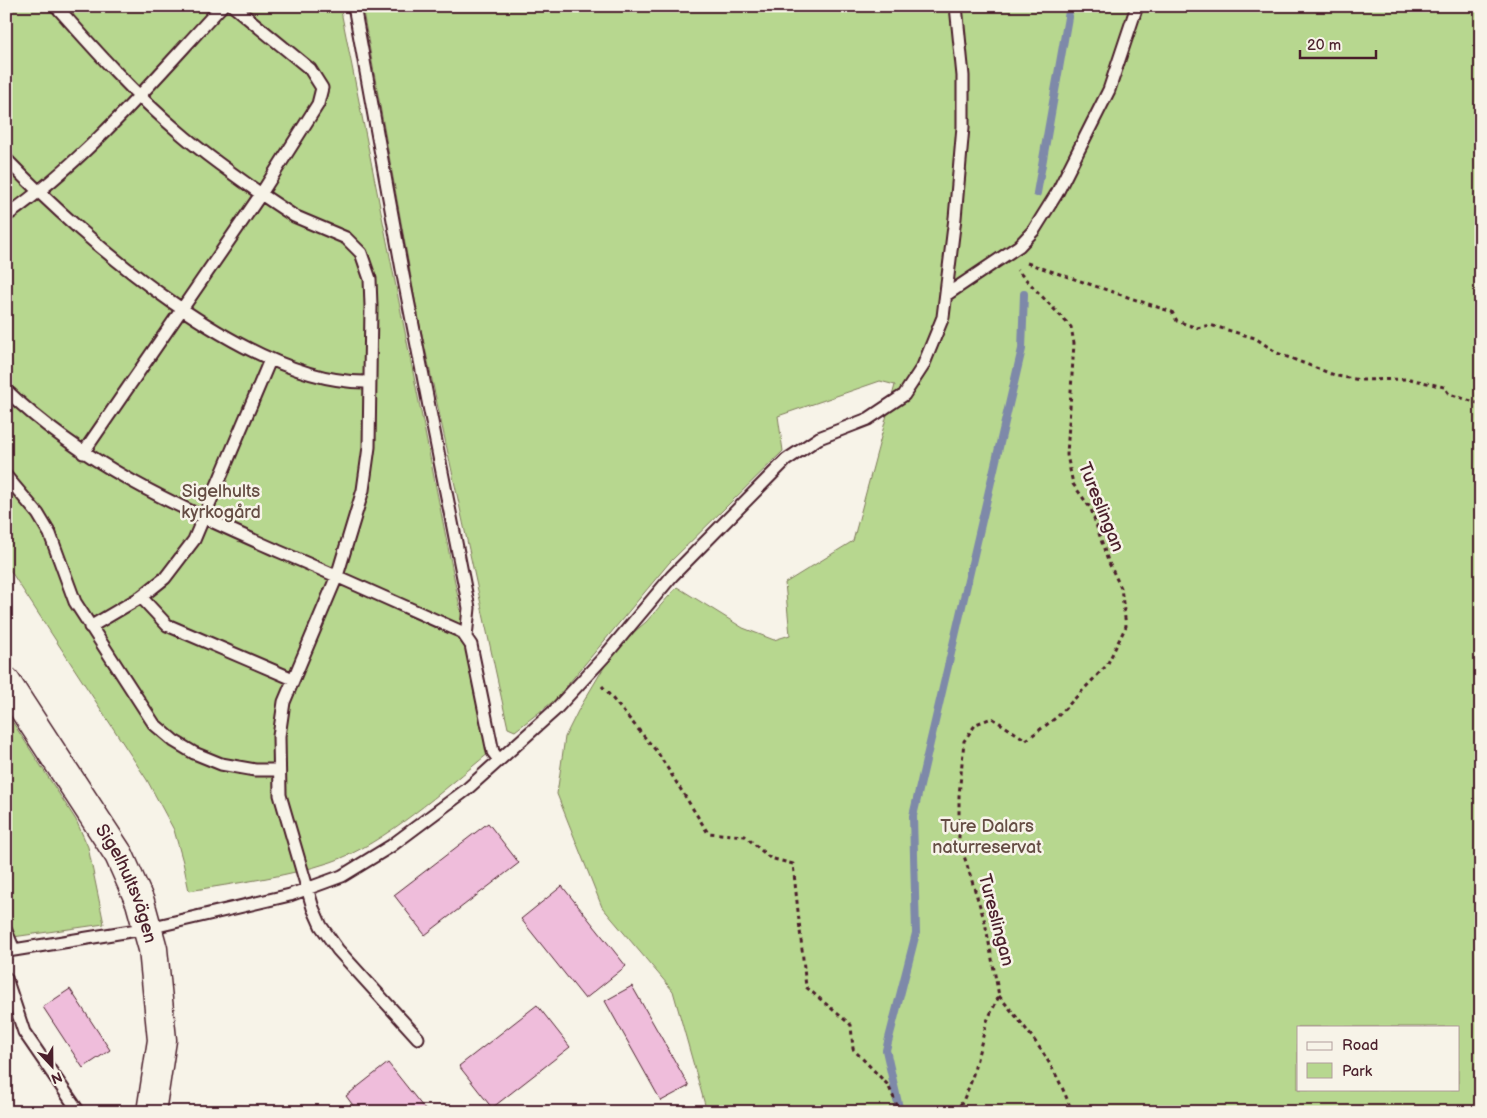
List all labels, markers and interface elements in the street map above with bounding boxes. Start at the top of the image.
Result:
scale bar [1300,28,1376,60]
text: 20 m [1307,36,1341,55]
street label: Tureslingan [1074,459,1128,555]
park label: Sigelhults kyrkogård [181,481,261,523]
park label: Ture Dalars naturreservat [932,816,1042,858]
street label: Sigelhultsvägen [91,820,161,945]
street label: Tureslingan [974,872,1018,968]
legend [1297,1026,1460,1090]
text: Road [1342,1036,1378,1055]
north arrow [28,1040,78,1090]
text: Park [1342,1062,1373,1081]
text: N [49,1068,65,1087]

